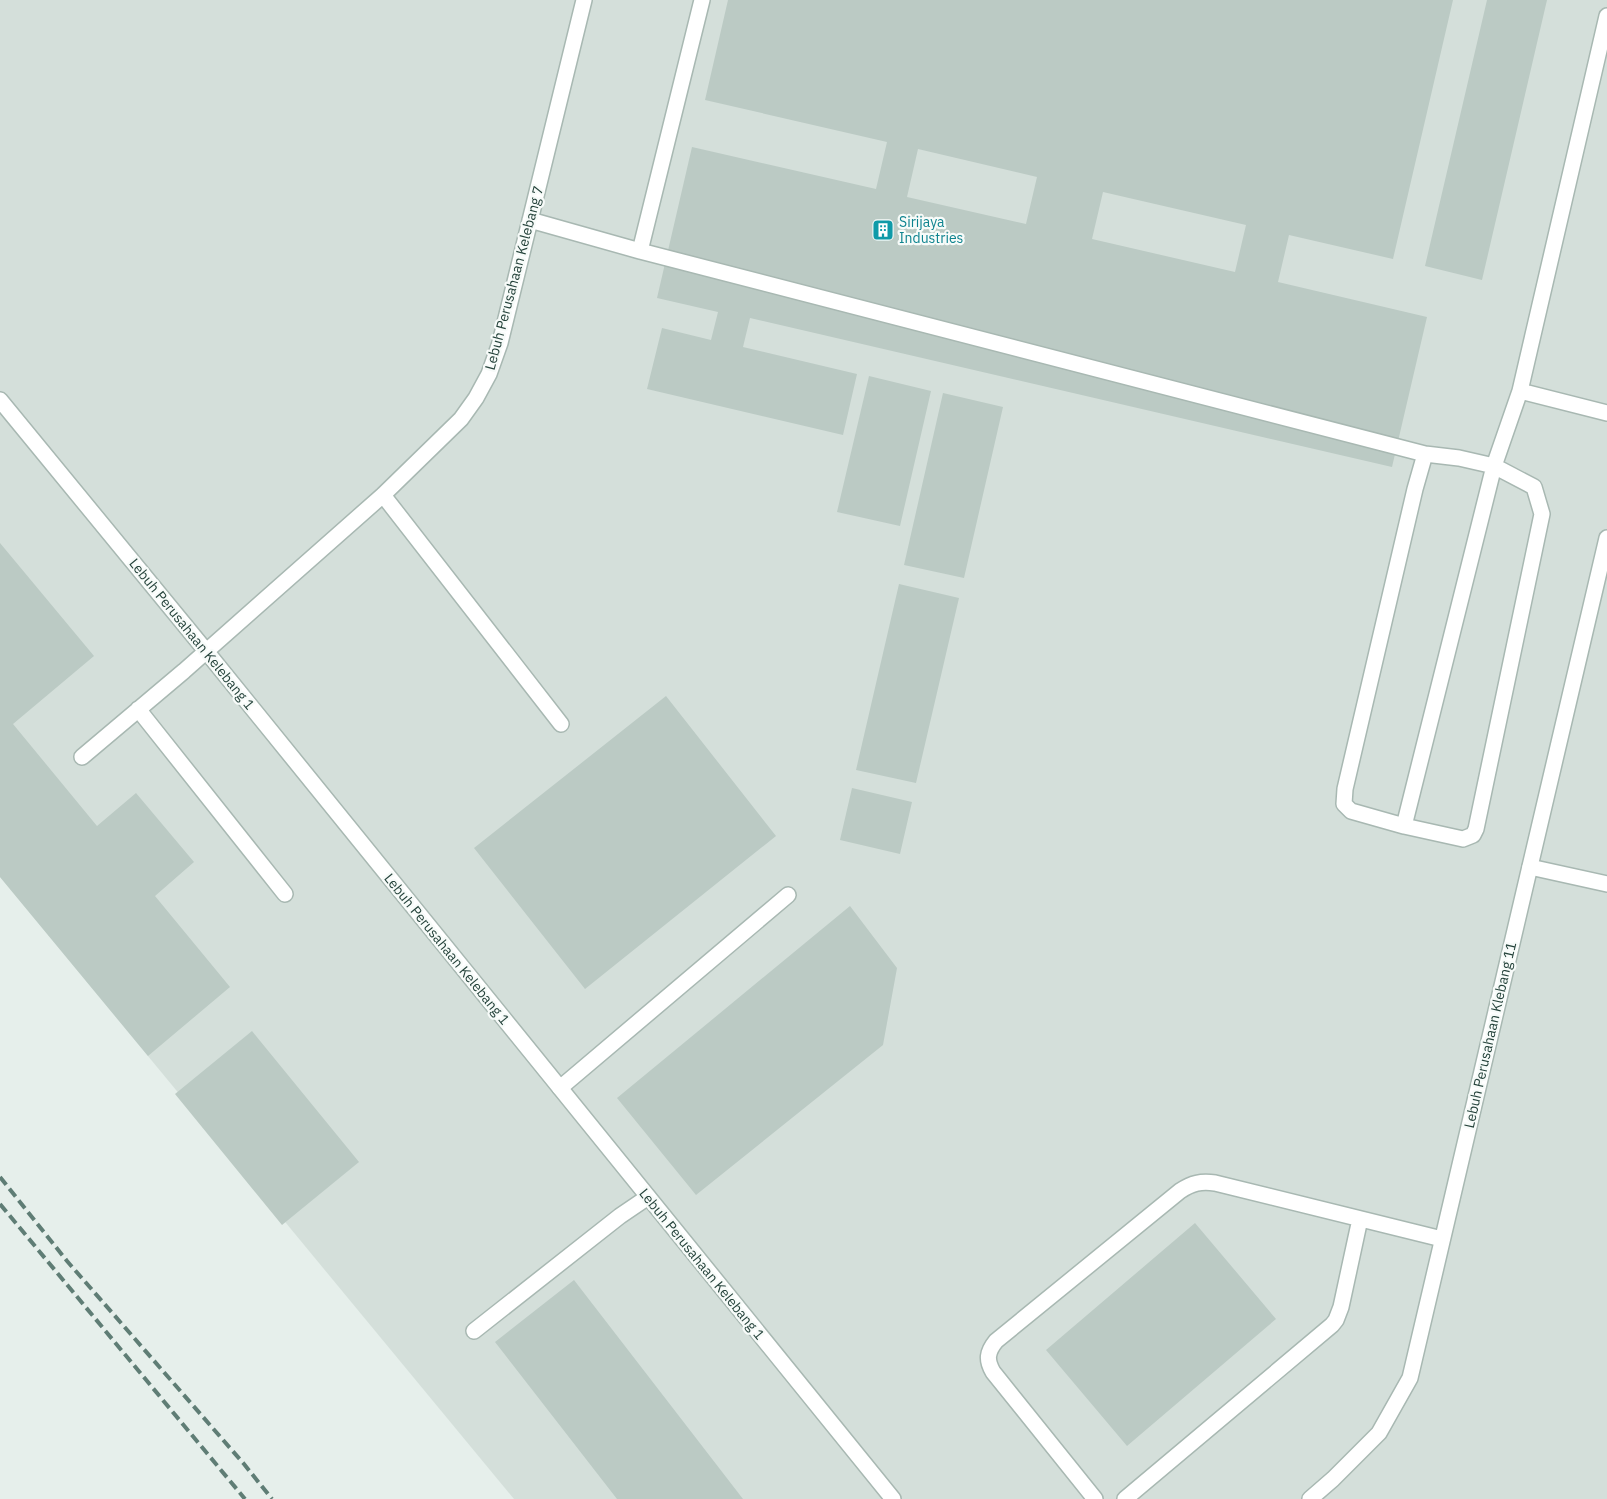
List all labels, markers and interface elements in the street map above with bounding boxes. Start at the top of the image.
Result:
street label: Lebuh Perusahaan Kelebang 7 [481,184,547,372]
place label: Sirijaya Industries [899,213,964,247]
building icon: Sirijaya Industries [871,218,895,242]
street label: Lebuh Perusahaan Kelebang 1 [125,555,259,713]
street label: Lebuh Perusahaan Kelebang 1 [380,870,514,1028]
street label: Lebuh Perusahaan Klebang 11 [1460,940,1520,1130]
street label: Lebuh Perusahaan Kelebang 1 [635,1185,769,1343]

